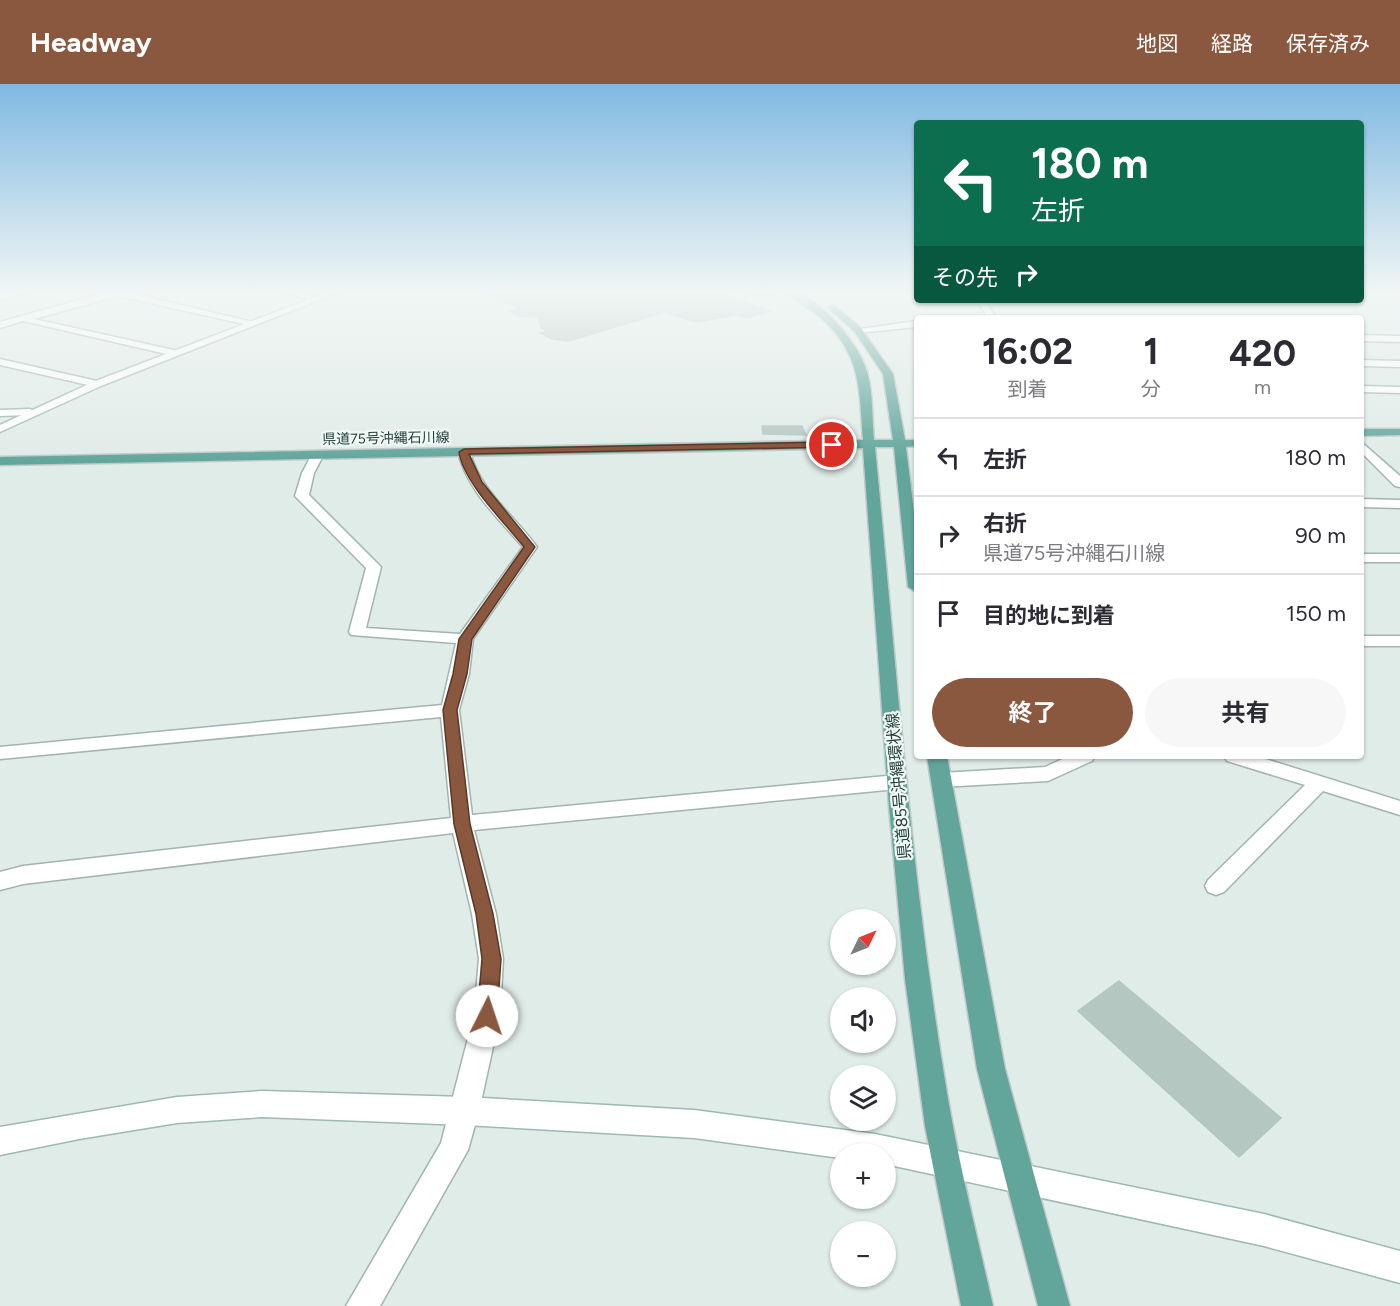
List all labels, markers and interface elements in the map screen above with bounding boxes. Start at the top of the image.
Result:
text: Headway [30,25,152,59]
text: 地図 [1136,31,1178,56]
text: 経路 [1211,31,1253,56]
text: 保存済み [1286,31,1370,56]
text: 180 m [1031,138,1148,189]
icon: left [932,144,1010,222]
text: 左折 [1031,194,1085,227]
icon: right [1010,258,1043,291]
text: その先 [932,264,998,291]
text: 16:02 [982,330,1073,373]
text: 1 [1143,330,1159,373]
text: 420 [1229,332,1296,375]
text: m [1254,375,1271,399]
text: 到着 [1008,377,1048,401]
text: 分 [1141,377,1161,401]
pin [806,419,857,470]
icon: arrive [815,428,848,461]
street label: 県道75号沖縄石川線 [322,429,450,448]
icon: left [932,441,965,474]
text: 180 m [1285,444,1346,471]
text: 左折 [983,446,1027,473]
text: 右折 [983,510,1027,537]
icon: right [932,519,965,552]
text: 90 m [1295,522,1346,549]
text: 県道75号沖縄石川線 [983,541,1165,565]
icon: arrive [932,597,965,630]
text: 150 m [1286,600,1346,627]
text: 目的地に到着 [983,602,1115,629]
button: 終了 [932,678,1133,747]
button: 共有 [1145,678,1346,747]
street label: 県道85号沖縄環状線 [883,712,914,860]
north arrow [830,909,896,975]
map controls [830,909,896,1287]
position arrow [455,984,519,1048]
button: sound [830,987,896,1053]
button: layers [830,1065,896,1131]
button: + [830,1143,896,1209]
button: − [830,1221,896,1287]

